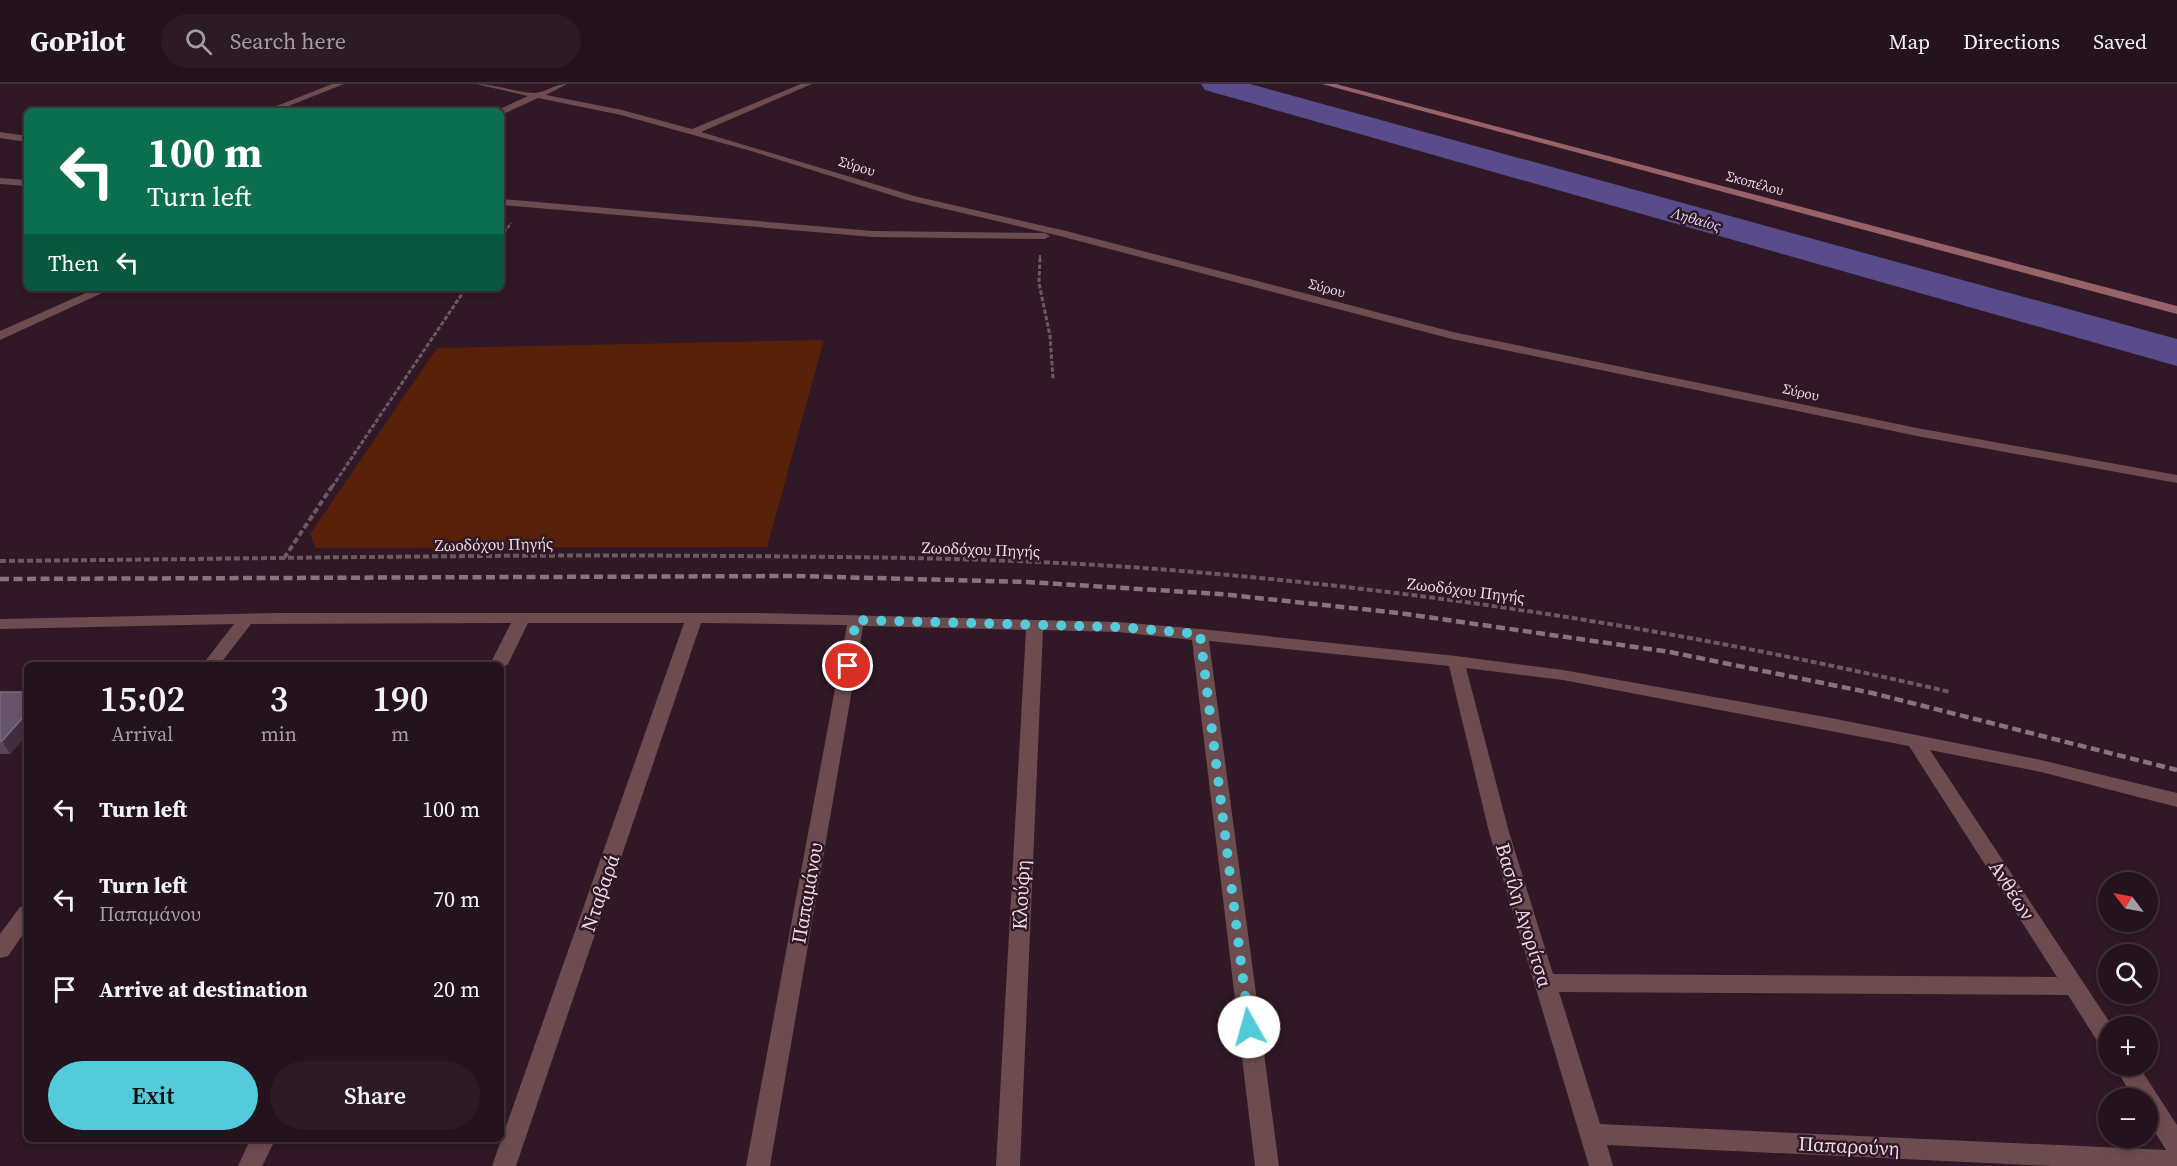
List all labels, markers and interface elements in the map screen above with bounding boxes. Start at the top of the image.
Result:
search box [161,14,581,68]
text: GoPilot [30,22,125,60]
icon: search [182,25,215,58]
text: Search here [230,26,346,56]
text: Map [1889,27,1930,56]
text: Directions [1963,27,2060,56]
text: Saved [2093,27,2147,56]
text: 100 m [147,123,262,181]
icon: left [48,132,126,210]
street label: Σύρου [836,151,878,181]
street label: Σκοπέλου [1724,166,1786,200]
text: Turn left [147,178,251,215]
water label: Ληθαίος [1668,202,1724,236]
icon: left [111,246,144,279]
text: Then [48,248,99,278]
street label: Σύρου [1307,274,1347,302]
street label: Σύρου [1781,378,1821,406]
street label: Ζωοδόχου Πηγής [435,532,553,556]
street label: Ζωοδόχου Πηγής [921,536,1041,562]
street label: Ζωοδόχου Πηγής [1406,572,1526,608]
pin [822,640,873,691]
icon: arrive [831,649,864,682]
text: 15:02 [100,674,185,723]
text: 3 [269,674,288,723]
text: 190 [372,674,428,723]
text: Arrival [111,720,173,748]
text: min [261,720,297,748]
text: m [391,720,409,748]
icon: left [48,793,81,826]
text: Turn left [99,794,187,824]
text: 100 m [422,794,480,824]
street label: Παπαμάνου [784,840,830,946]
street label: Βασίλη Αγορίτσα [1489,840,1559,990]
street label: Νταβαρά [574,851,626,935]
street label: Ανθέων [1982,855,2042,925]
street label: Κλούφη [1005,859,1037,931]
text: Turn left [99,870,187,900]
north arrow [2098,872,2158,932]
map controls [2098,872,2158,1148]
icon: left [48,883,81,916]
text: 70 m [433,884,480,914]
text: Παπαμάνου [99,900,201,928]
button: search [2098,944,2158,1004]
icon: arrive [48,973,81,1006]
text: Arrive at destination [99,974,308,1004]
text: 20 m [433,974,480,1004]
position arrow [1217,995,1281,1059]
button: + [2098,1016,2158,1076]
button: Exit [48,1061,258,1130]
button: Share [270,1061,480,1130]
button: − [2098,1088,2158,1148]
street label: Παπαρούνη [1798,1129,1900,1163]

